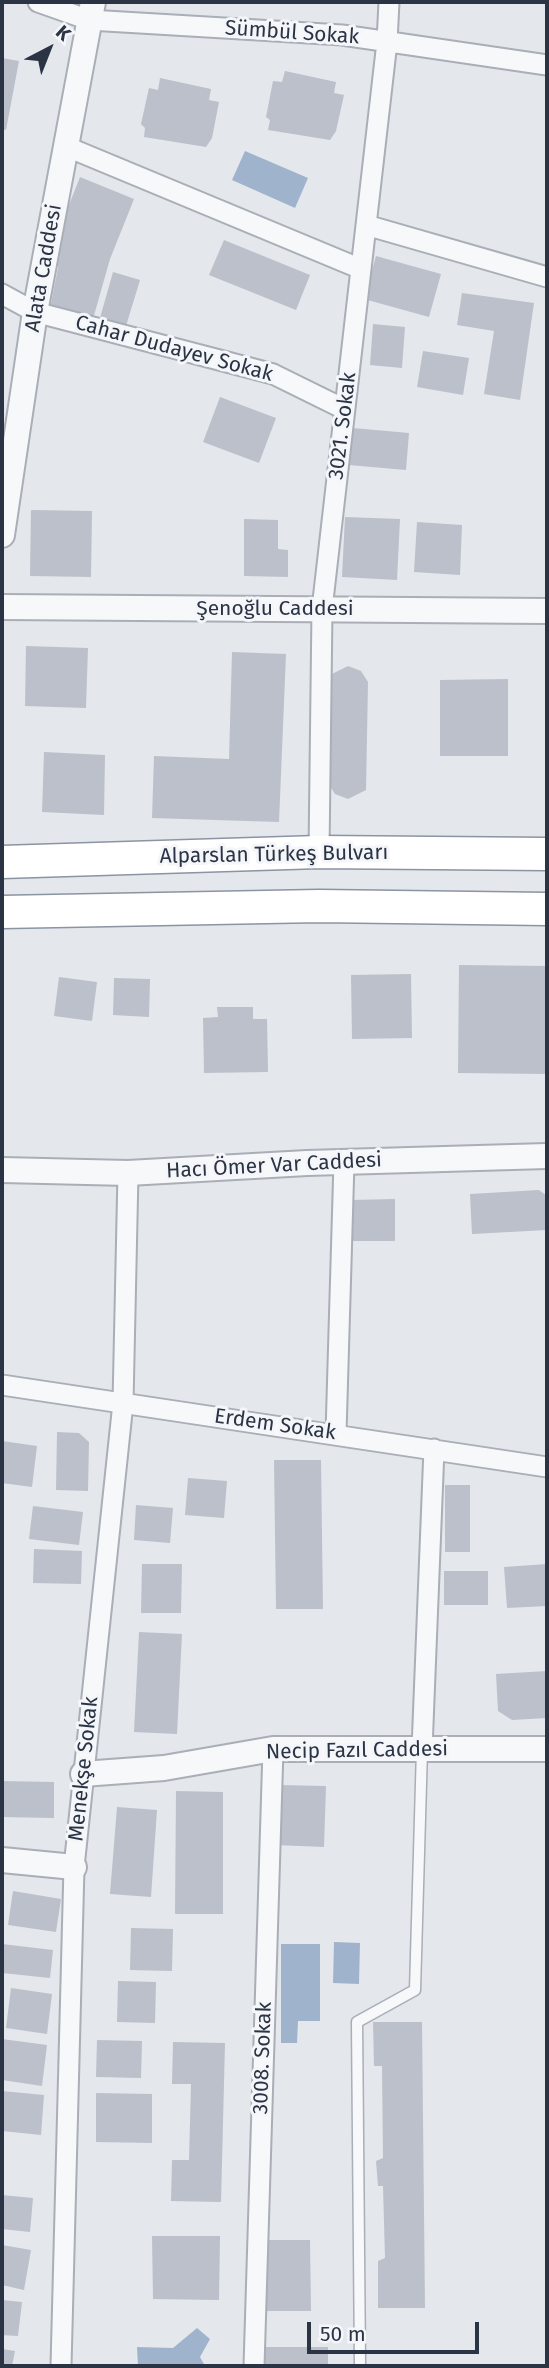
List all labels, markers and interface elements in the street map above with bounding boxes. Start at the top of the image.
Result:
north arrow [14,14,84,84]
street label: Sümbül Sokak [224,16,360,50]
text: K [51,20,76,46]
street label: Alata Caddesi [20,202,68,334]
street label: Cahar Dudayev Sokak [72,310,276,388]
street label: 3021. Sokak [324,371,362,481]
street label: Şenoğlu Caddesi [196,596,354,622]
street label: Alparslan Türkeş Bulvarı [159,840,389,870]
street label: Hacı Ömer Var Caddesi [165,1148,383,1184]
street label: Erdem Sokak [213,1404,337,1446]
street label: Menekşe Sokak [64,1695,104,1843]
street label: Necip Fazıl Caddesi [266,1737,448,1765]
street label: 3008. Sokak [248,2001,278,2115]
scale bar [311,2308,482,2352]
text: 50 m [320,2321,366,2347]

